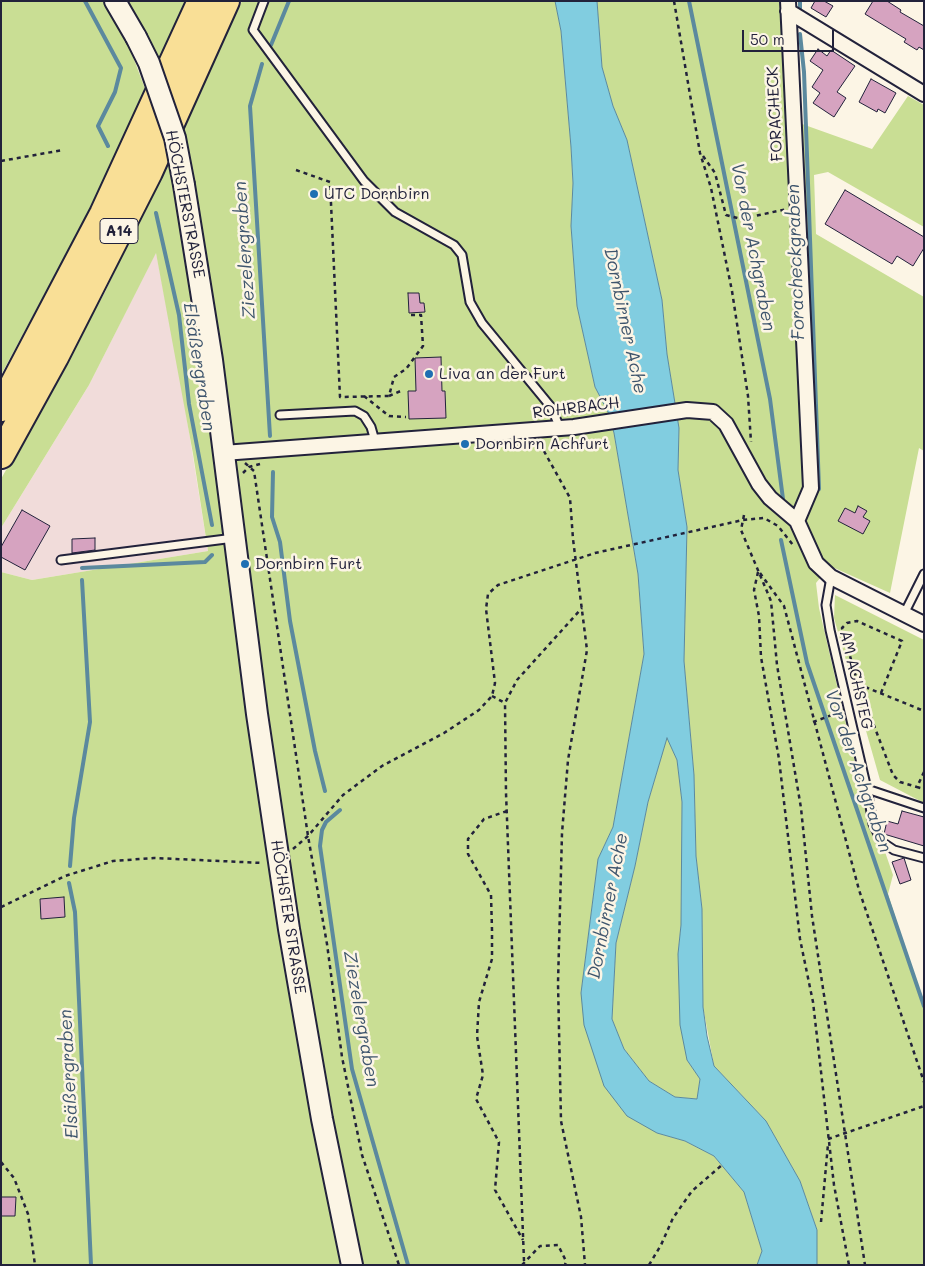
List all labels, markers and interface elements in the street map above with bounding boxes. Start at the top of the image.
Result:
scale bar [745,20,838,52]
text: 50 m [750,29,785,49]
street label: FORACHECK [763,66,787,162]
street label: HÖCHSTERSTRASSE [161,128,209,280]
water label: Vor der Achgraben [726,161,780,333]
water label: Ziezelergraben [229,180,261,320]
place label: UTC Dornbirn [324,184,429,204]
water label: Foracheckgraben [782,184,810,340]
marker: UTC Dornbirn [308,188,320,200]
road number: A14 [100,218,138,244]
water label: Dornbirner Ache [599,246,651,396]
water label: Elsäßergraben [178,301,220,433]
place label: Liva an der Furt [439,364,566,384]
marker: Liva an der Furt [423,368,435,380]
street label: ROHRBACH [531,393,621,423]
place label: Dornbirn Achfurt [475,434,609,454]
marker: Dornbirn Achfurt [459,438,471,450]
place label: Dornbirn Furt [255,554,362,574]
marker: Dornbirn Furt [239,558,251,570]
street label: AM ACHSTEG [835,629,877,731]
water label: Vor der Achgraben [820,686,896,856]
water label: Dornbirner Ache [583,831,633,981]
street label: HÖCHSTER STRASSE [266,839,310,995]
water label: Ziezelergraben [338,949,384,1089]
water label: Elsäßergraben [55,1009,83,1139]

